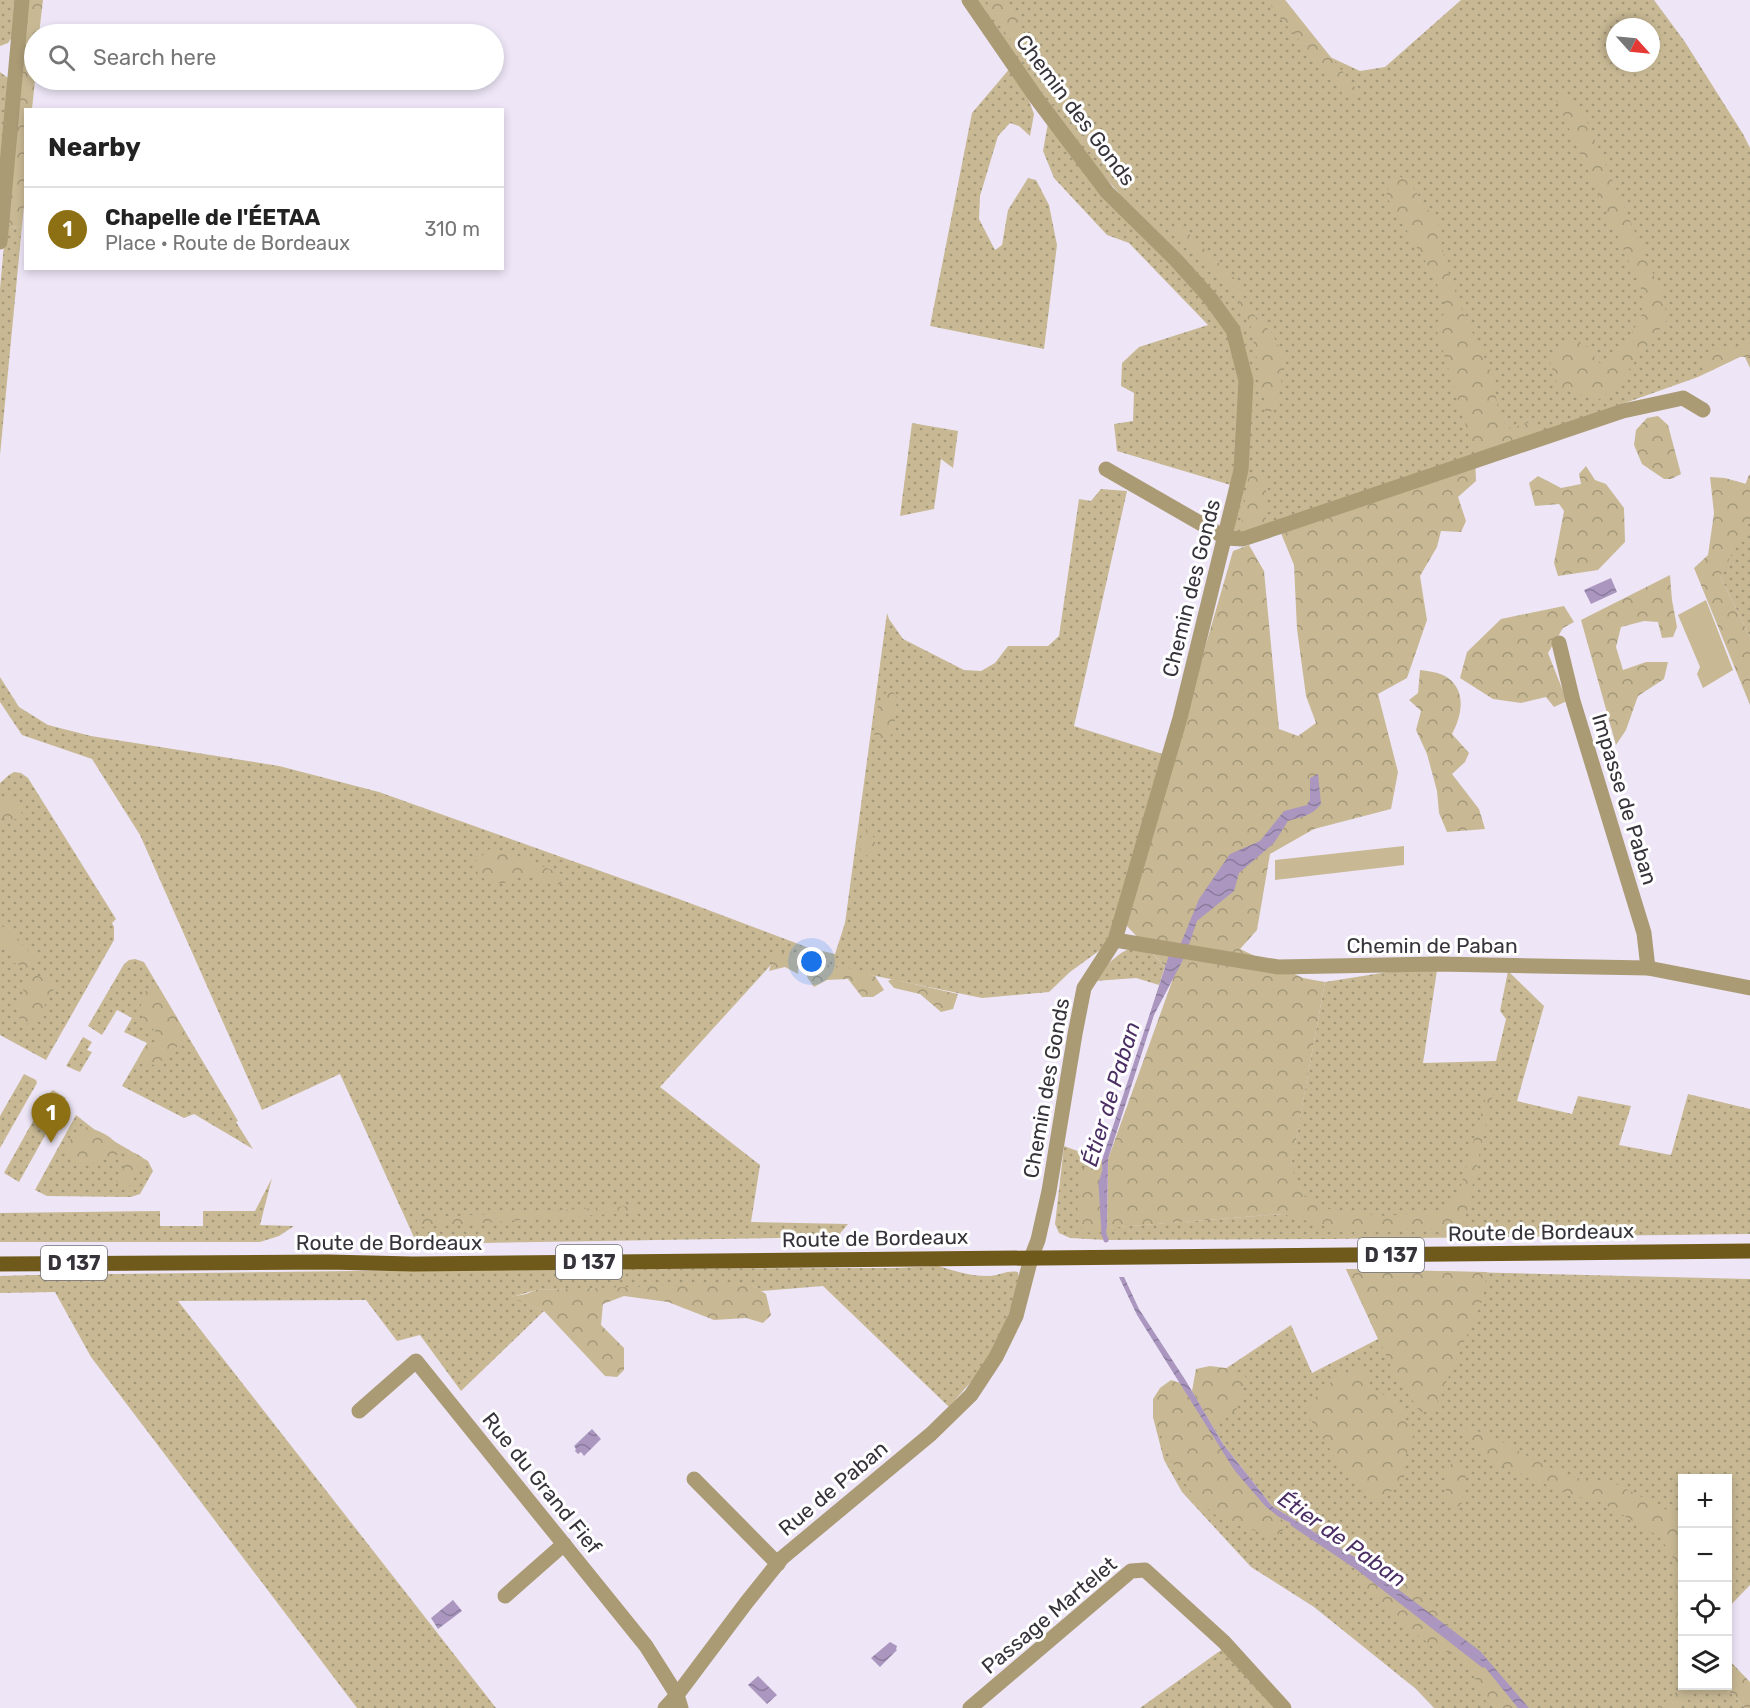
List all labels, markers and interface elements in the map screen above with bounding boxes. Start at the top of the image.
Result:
north arrow [1606,18,1660,72]
search box [24,24,504,90]
street label: Chemin des Gonds [1011,30,1141,190]
icon: search [45,41,78,74]
text: Search here [93,44,216,71]
text: Nearby [48,132,141,163]
text: Chapelle de l'ÉETAA [105,204,320,231]
text: 1 [63,217,72,241]
text: 310 m [424,217,480,241]
text: Place · Route de Bordeaux [105,231,350,255]
street label: Chemin des Gonds [1157,496,1225,680]
street label: Impasse de Paban [1587,710,1663,888]
street label: Chemin de Paban [1346,933,1518,958]
your location [797,947,826,976]
street label: Chemin des Gonds [1018,996,1074,1180]
water label: Étier de Paban [1076,1018,1146,1170]
pin: 1 [32,1094,70,1143]
street label: Route de Bordeaux [1448,1218,1634,1246]
street label: Route de Bordeaux [782,1224,968,1252]
street label: Route de Bordeaux [296,1230,482,1255]
road number: D 137 [1358,1238,1424,1272]
road number: D 137 [556,1245,622,1279]
road number: D 137 [41,1246,107,1280]
street label: Rue du Grand Fief [477,1407,607,1559]
street label: Rue de Paban [773,1435,893,1541]
map controls [1678,1474,1732,1690]
button: + [1678,1474,1732,1528]
water label: Étier de Paban [1273,1485,1411,1593]
button: − [1678,1528,1732,1582]
street label: Passage Martelet [976,1551,1122,1679]
button: locate [1678,1582,1732,1636]
button: layers [1678,1636,1732,1690]

